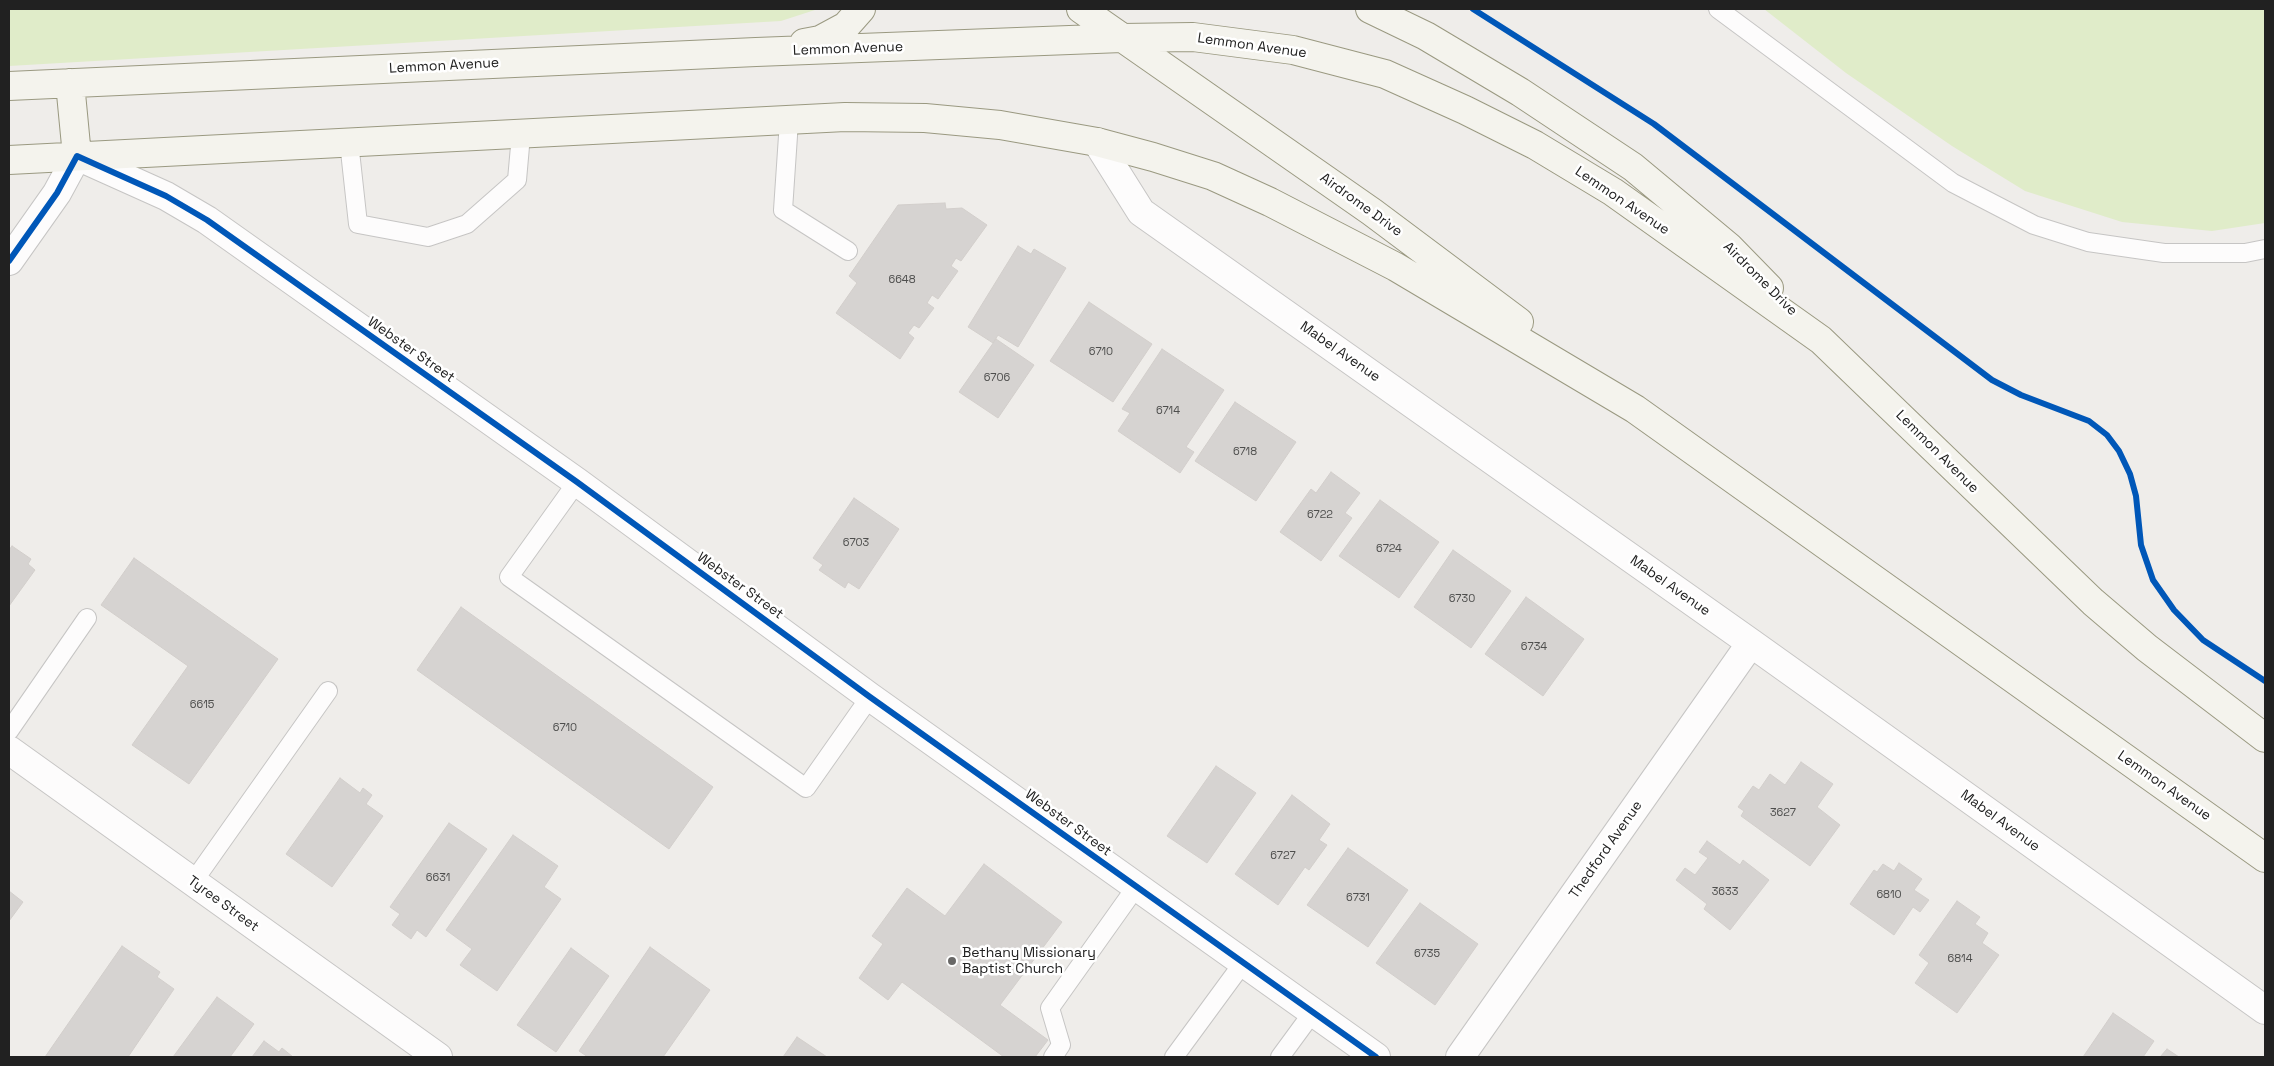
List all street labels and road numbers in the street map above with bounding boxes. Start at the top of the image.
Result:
street label: Lemmon Avenue [1196,30,1308,62]
street label: Lemmon Avenue [793,39,903,59]
street label: Lemmon Avenue [389,55,499,77]
street label: Lemmon Avenue [1572,163,1672,239]
street label: Airdrome Drive [1317,170,1405,240]
street label: Airdrome Drive [1720,239,1800,319]
street label: Webster Street [364,314,458,386]
street label: Mabel Avenue [1297,318,1383,386]
street label: Lemmon Avenue [1892,407,1982,497]
street label: Webster Street [694,549,786,623]
street label: Mabel Avenue [1627,552,1713,620]
street label: Lemmon Avenue [2114,748,2214,824]
street label: Webster Street [1022,786,1114,860]
street label: Mabel Avenue [1957,787,2043,855]
street label: Thedford Avenue [1566,798,1646,902]
street label: Tyree Street [184,873,262,935]

